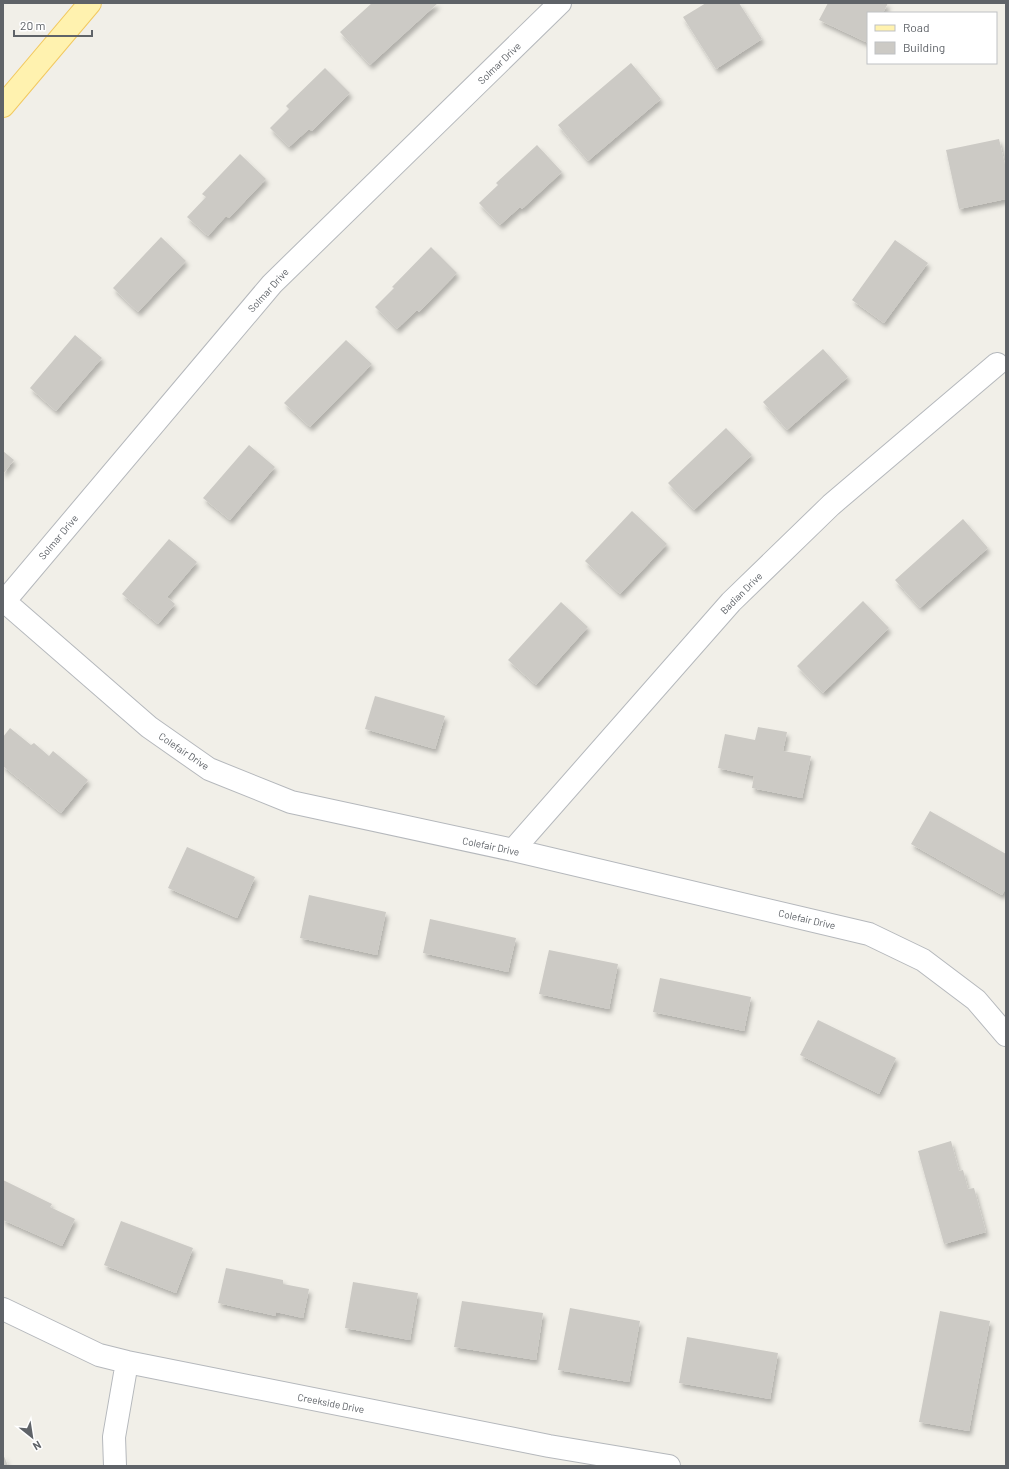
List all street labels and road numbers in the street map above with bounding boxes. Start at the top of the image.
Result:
street label: Solmar Drive [475,40,523,86]
street label: Solmar Drive [245,266,291,314]
street label: Solmar Drive [36,512,80,562]
street label: Badian Drive [718,570,764,616]
street label: Colefair Drive [157,730,211,772]
street label: Colefair Drive [461,834,521,858]
street label: Colefair Drive [777,907,837,931]
street label: Creekside Drive [297,1391,365,1415]

